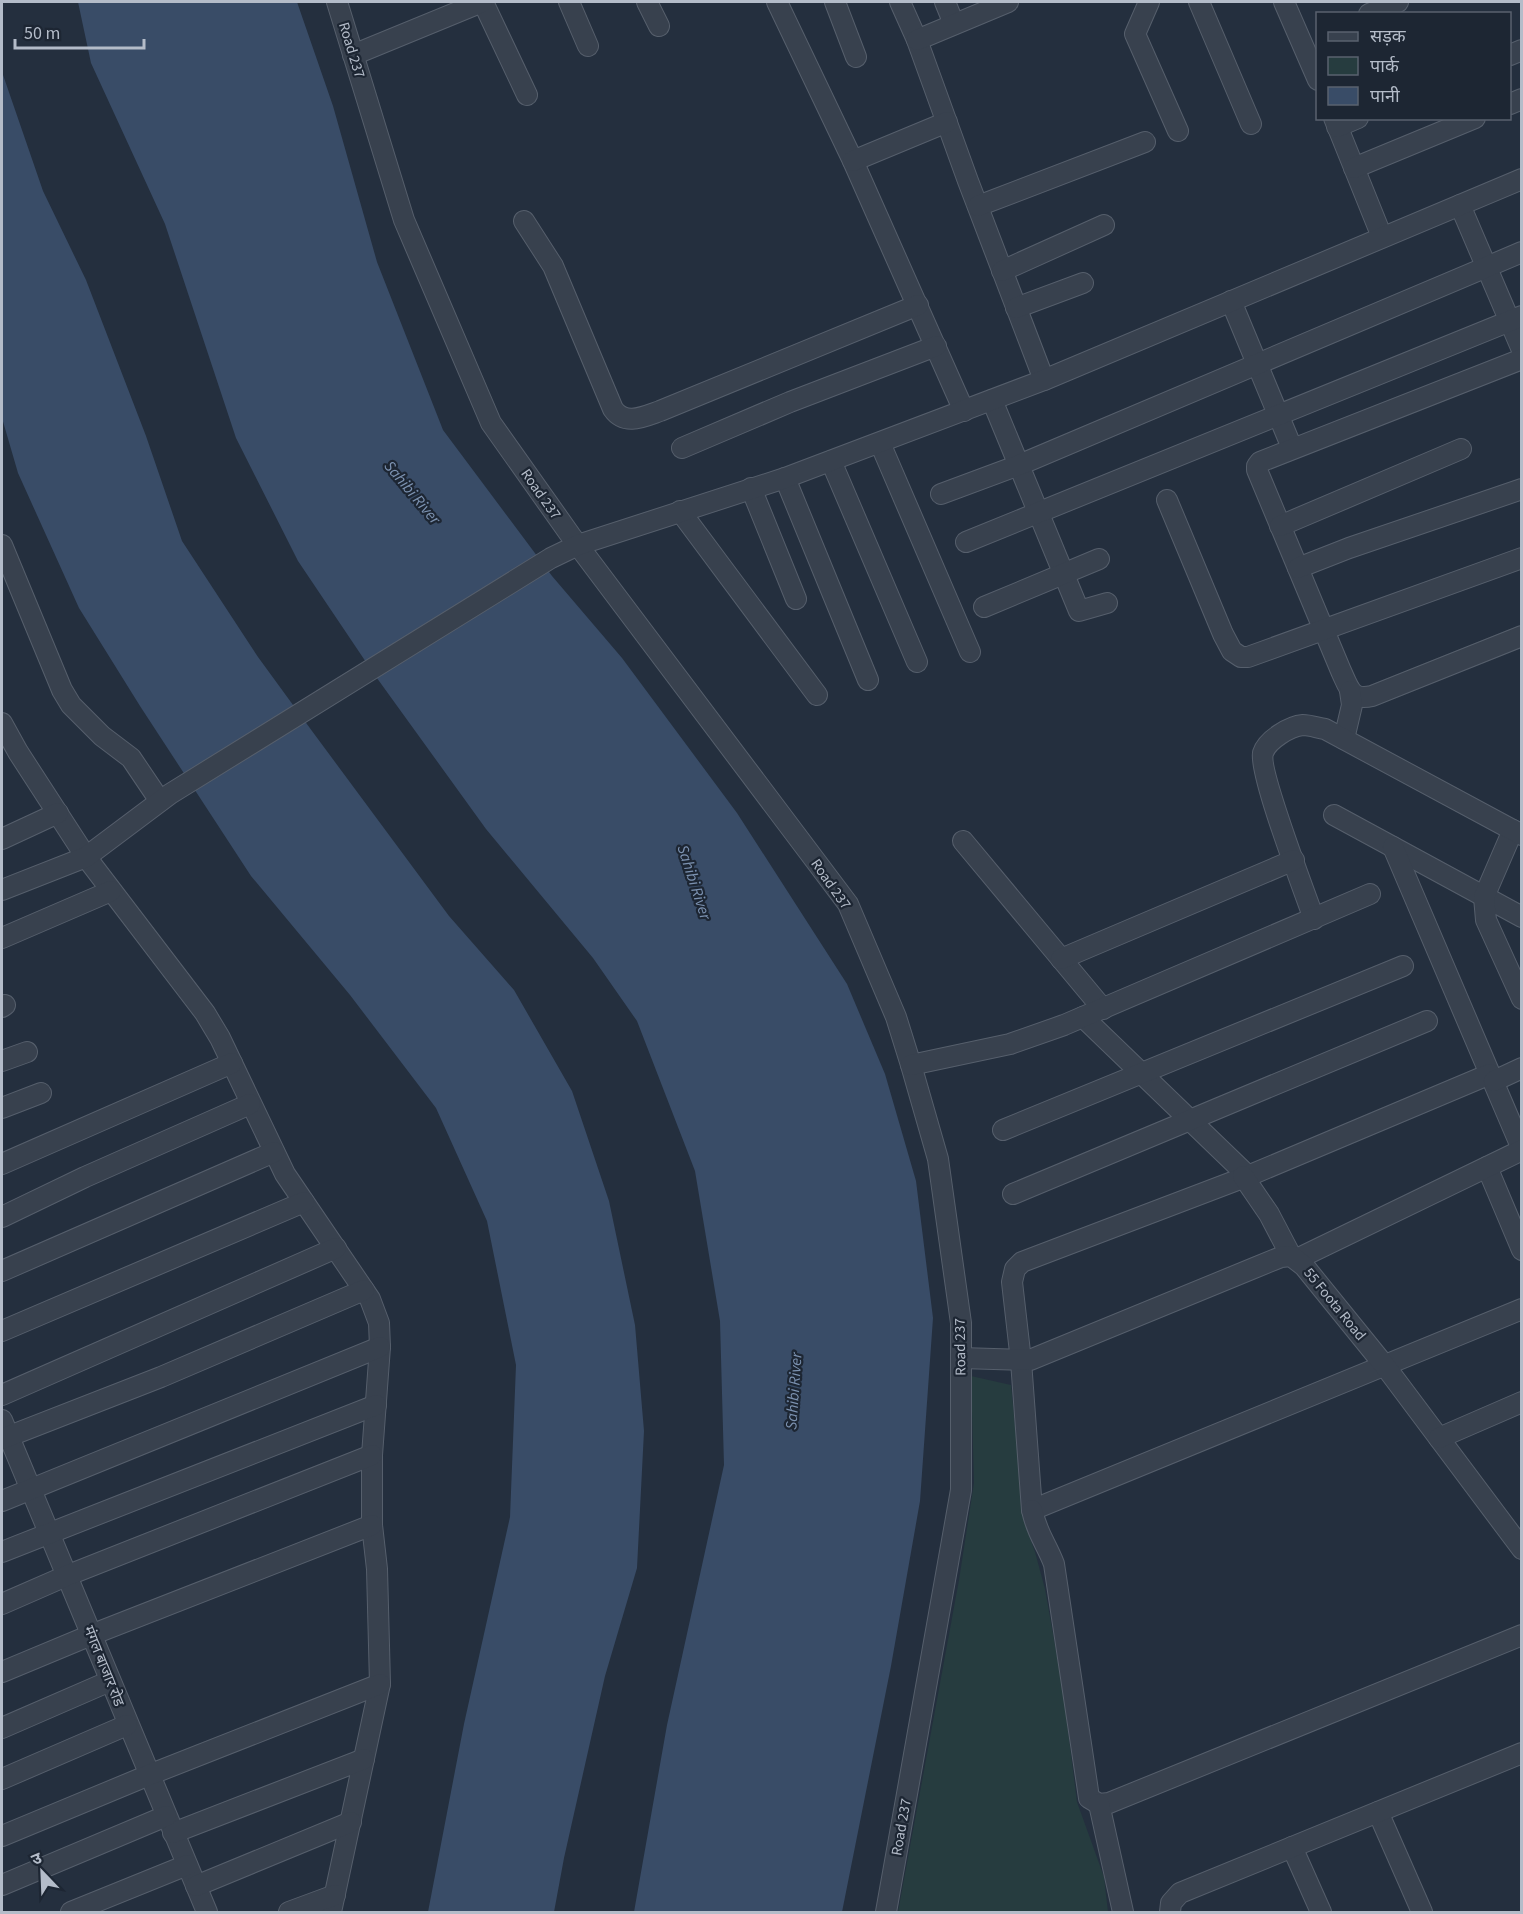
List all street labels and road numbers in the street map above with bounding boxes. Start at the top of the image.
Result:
street label: Road 237 [333,20,370,81]
street label: Road 237 [515,465,566,524]
street label: Road 237 [805,855,856,914]
street label: 55 Foota Road [1299,1263,1371,1345]
street label: Road 237 [949,1318,972,1376]
street label: मंगल बाजार रोड [78,1623,130,1711]
street label: Road 237 [886,1797,917,1857]

